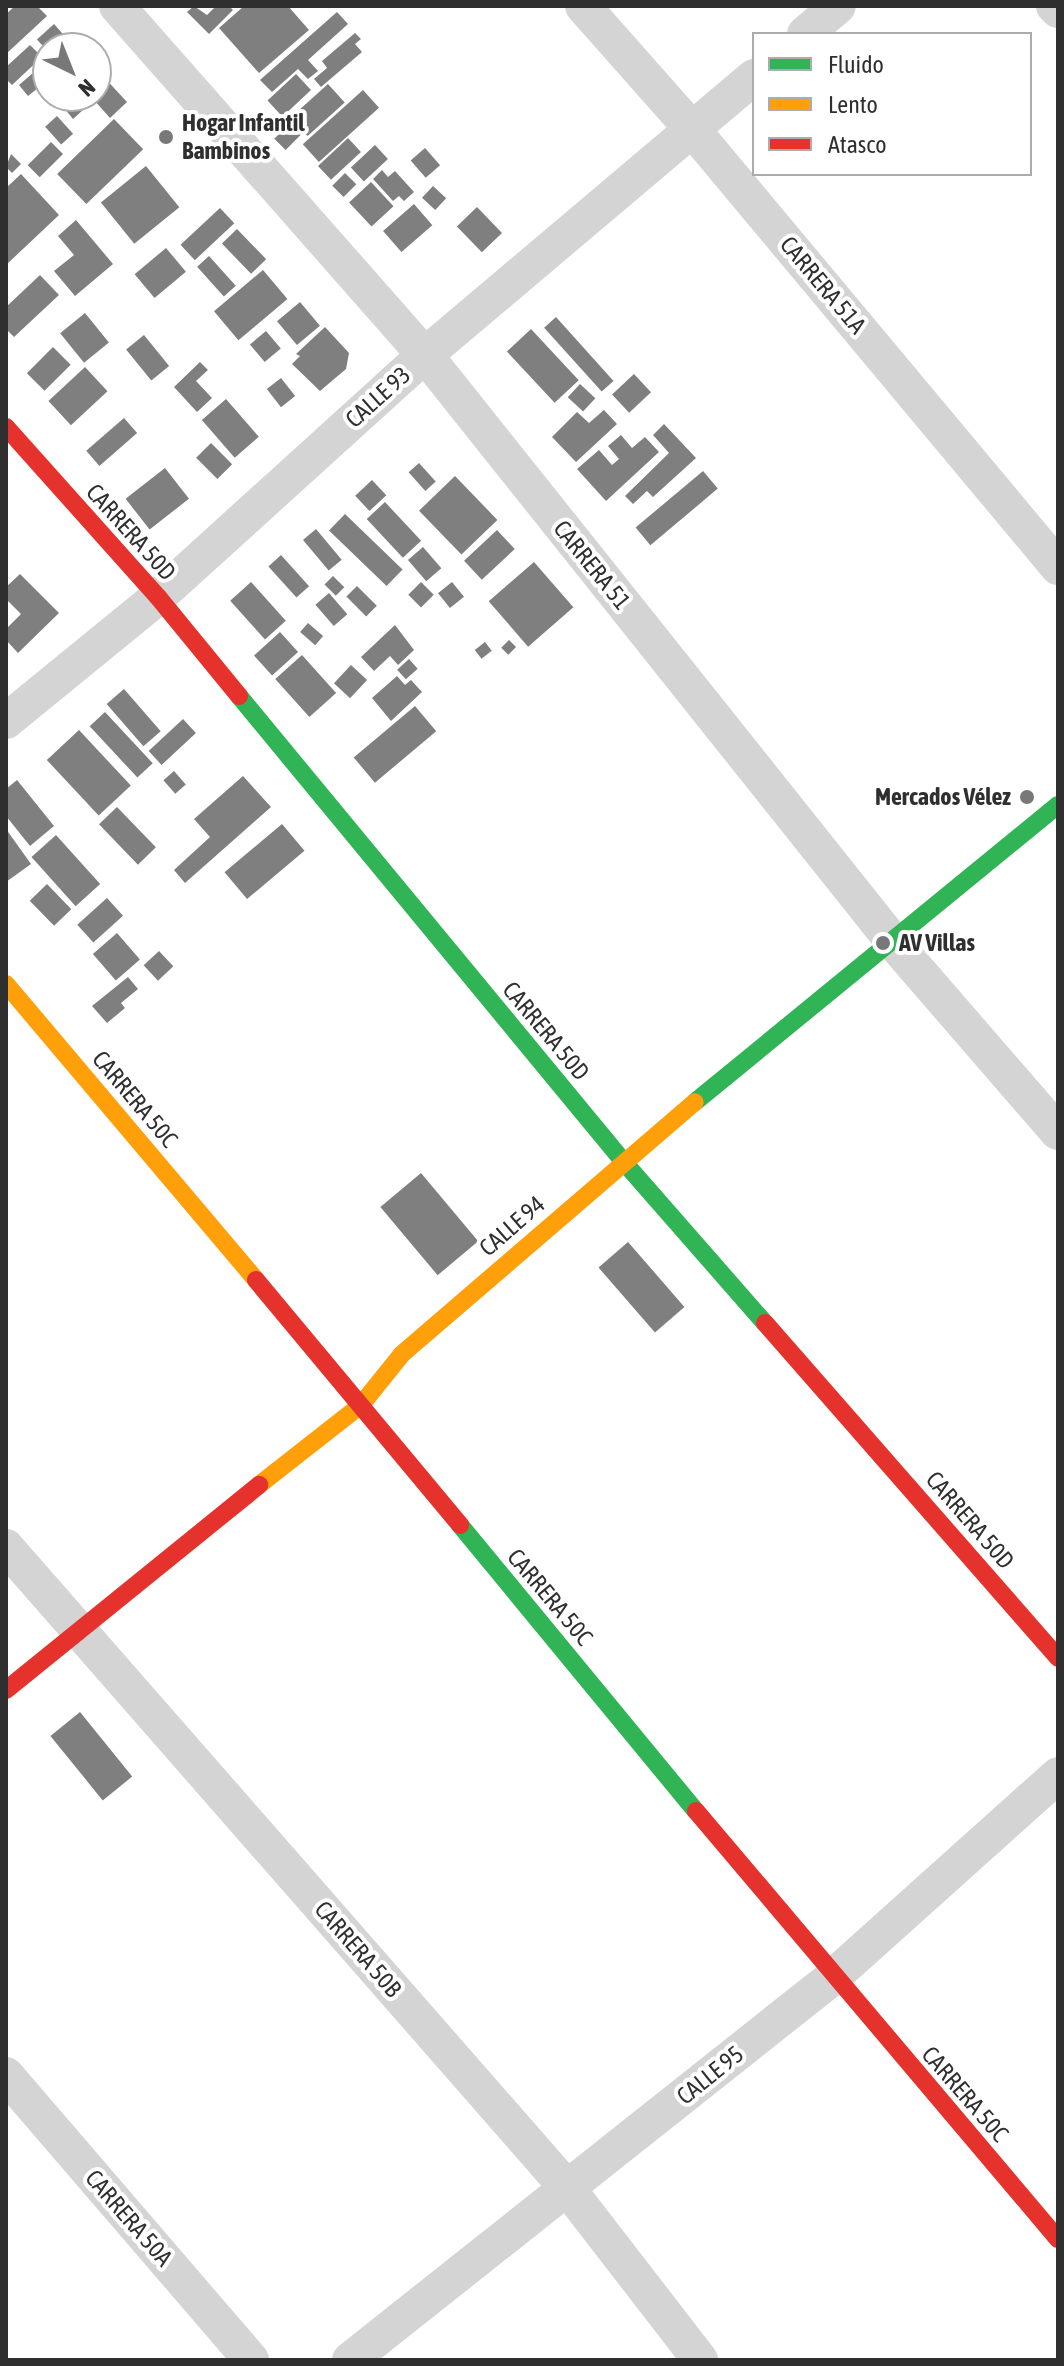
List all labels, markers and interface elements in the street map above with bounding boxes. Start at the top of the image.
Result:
north arrow [32,32,112,112]
legend [752,32,1032,176]
text: Fluido [828,51,884,78]
text: N [73,74,101,102]
text: Lento [828,91,878,118]
place label: Hogar Infantil Bambinos [182,109,305,165]
marker: Hogar Infantil Bambinos [157,128,175,146]
text: Atasco [828,131,886,158]
street label: CARRERA 51A [774,230,872,340]
street label: CALLE 93 [340,360,416,434]
street label: CARRERA 50D [80,478,182,586]
street label: CARRERA 51 [547,515,637,615]
place label: Mercados Vélez [875,783,1011,811]
marker: Mercados Vélez [1018,788,1036,806]
place label: AV Villas [899,929,975,957]
marker: AV Villas [874,934,892,952]
street label: CARRERA 50D [496,976,596,1086]
street label: CARRERA 50C [86,1045,184,1153]
street label: CALLE 94 [473,1190,551,1262]
street label: CARRERA 50D [920,1465,1020,1575]
street label: CARRERA 50C [501,1543,599,1651]
street label: CARRERA 50B [309,1895,407,2003]
street label: CALLE 95 [671,2040,749,2110]
street label: CARRERA 50C [916,2040,1014,2148]
street label: CARRERA 50A [79,2164,179,2272]

